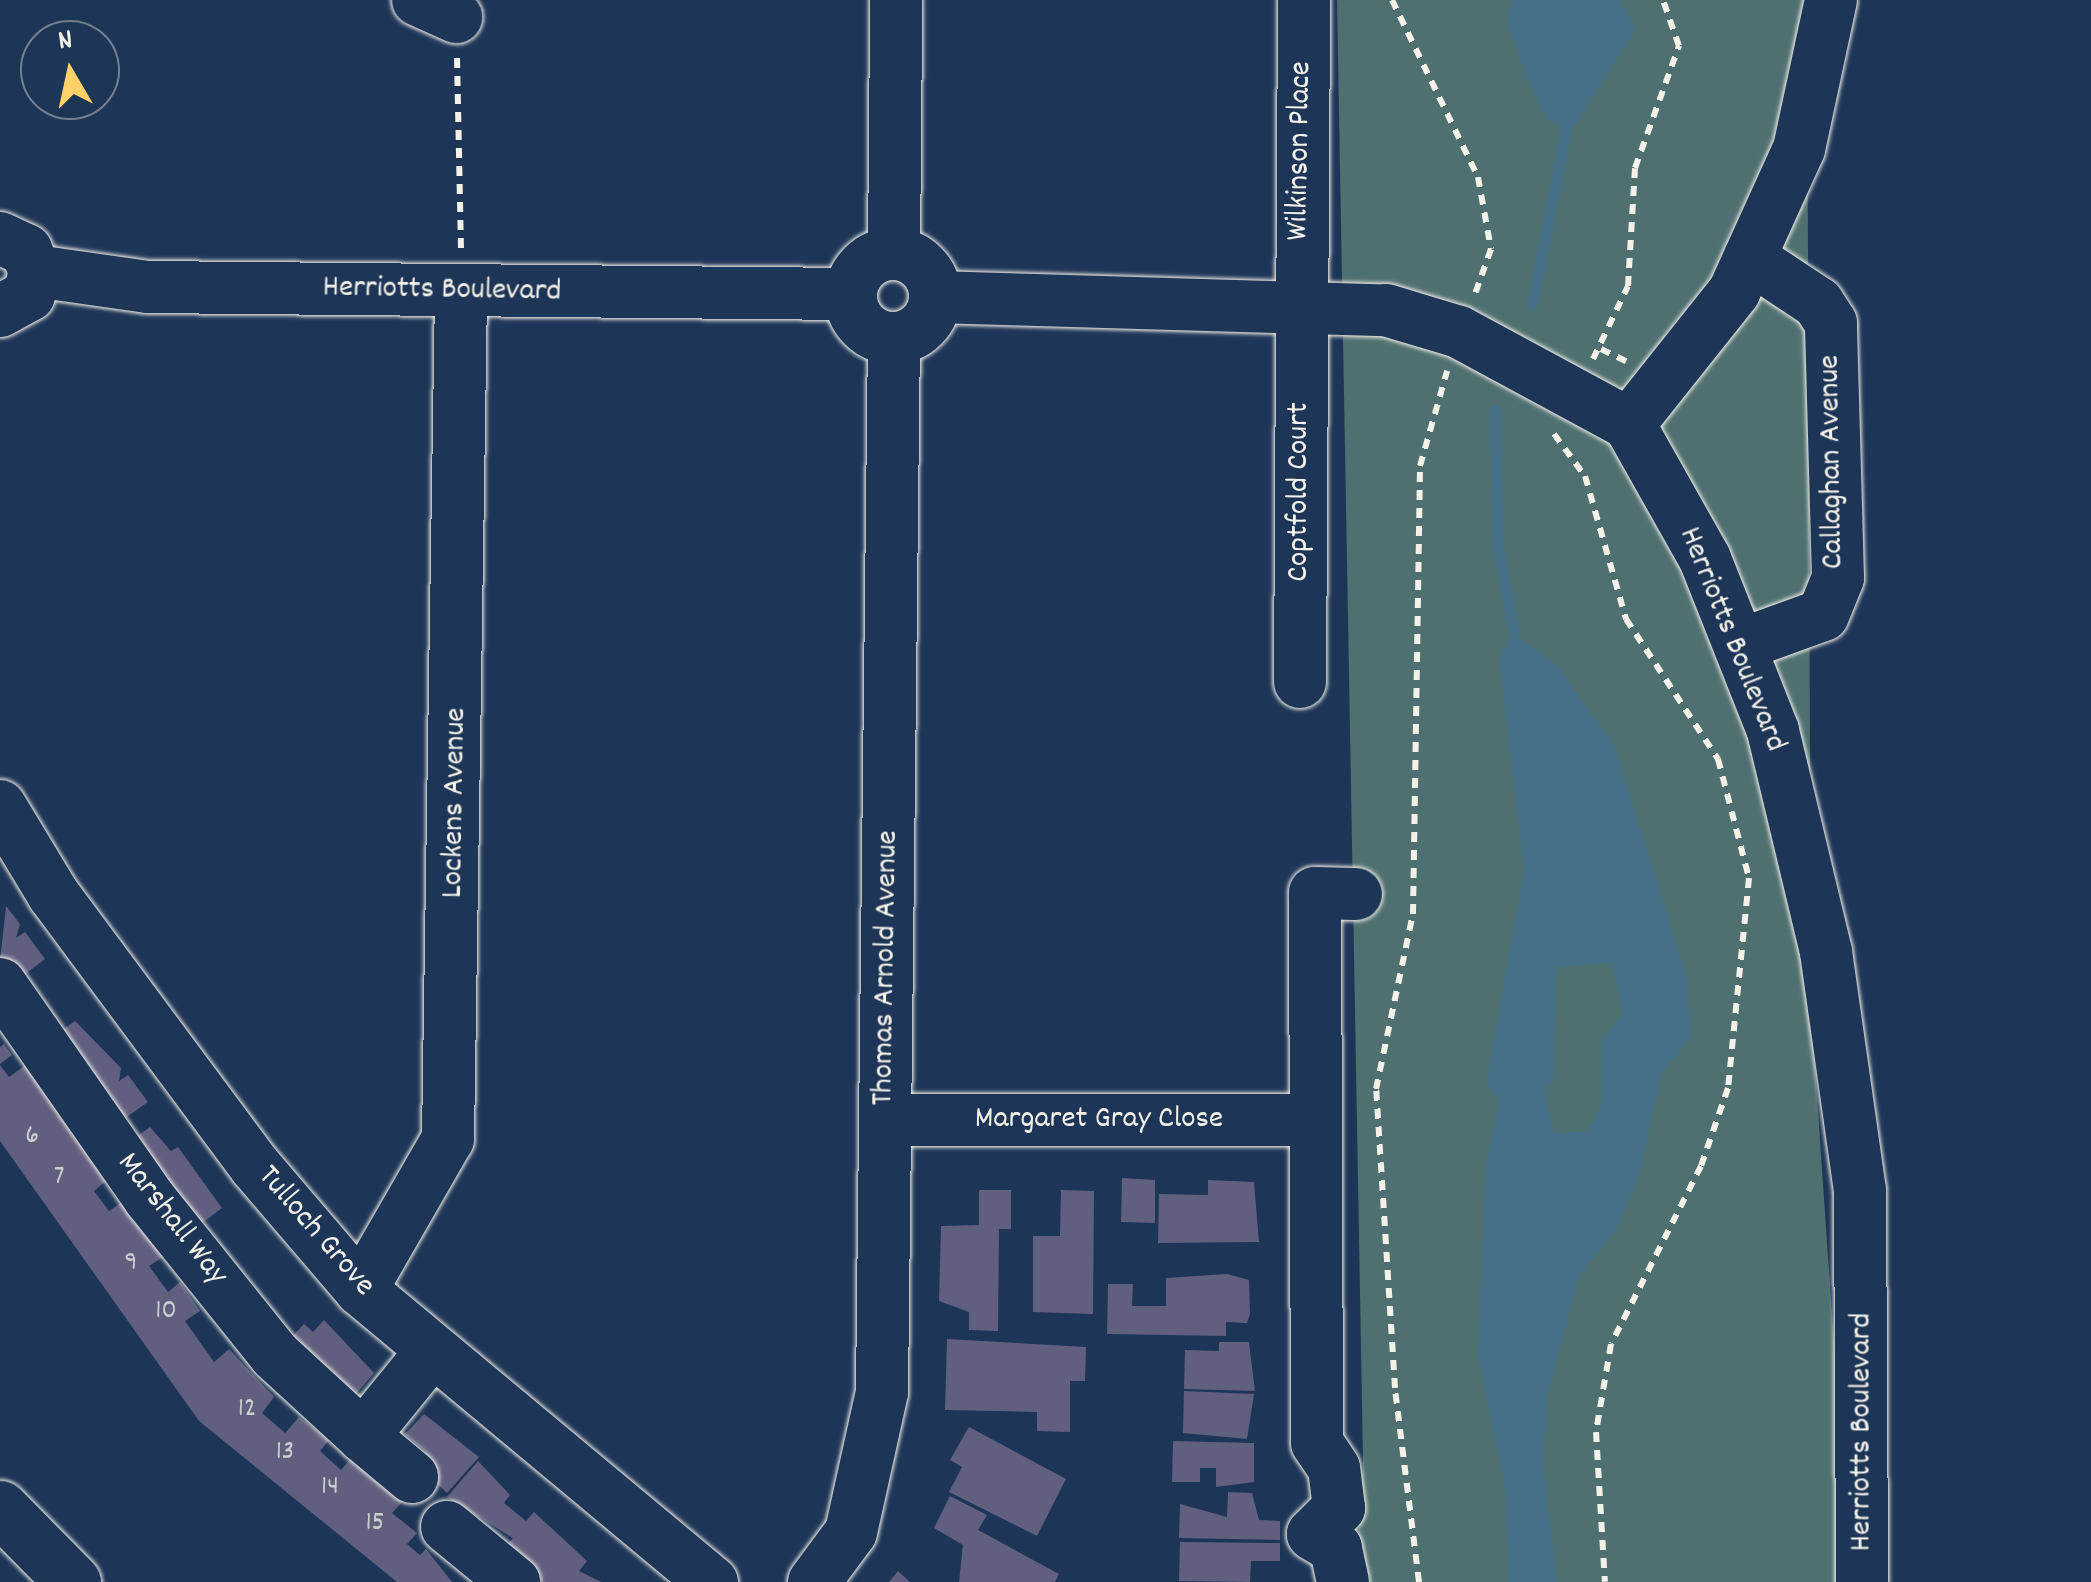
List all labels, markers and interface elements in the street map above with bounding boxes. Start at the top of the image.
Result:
north arrow [20,20,120,120]
text: N [56,22,76,63]
street label: Wilkinson Place [1280,61,1322,241]
street label: Herriotts Boulevard [322,270,562,312]
street label: Callaghan Avenue [1812,354,1854,570]
street label: Coptfold Court [1281,402,1319,582]
street label: Herriotts Boulevard [1668,522,1794,758]
street label: Lockens Avenue [435,707,477,899]
street label: Thomas Arnold Avenue [865,830,909,1106]
street label: Margaret Gray Close [975,1101,1223,1139]
house number: 6 [25,1120,39,1154]
street label: Marshall Way [107,1146,235,1294]
street label: Tulloch Grove [248,1159,382,1305]
house number: 7 [54,1161,64,1195]
house number: 9 [125,1247,137,1281]
house number: 10 [155,1295,177,1329]
street label: Herriotts Boulevard [1844,1313,1882,1551]
house number: 12 [238,1393,256,1427]
house number: 13 [276,1436,294,1470]
house number: 14 [321,1471,339,1505]
house number: 15 [365,1507,385,1541]

